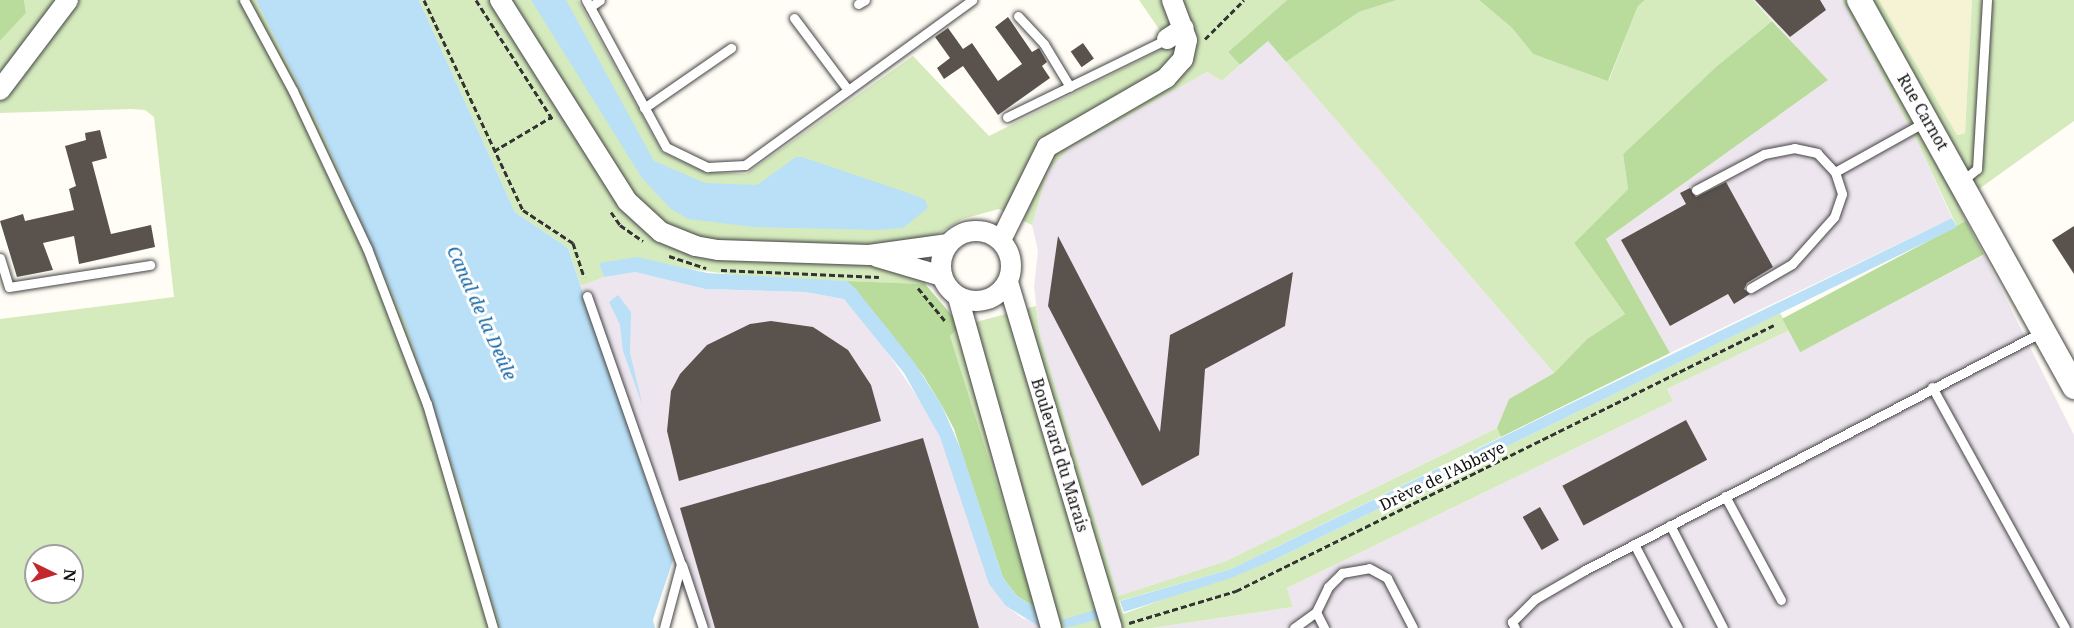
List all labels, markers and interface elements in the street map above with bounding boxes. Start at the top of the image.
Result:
street label: Rue Carnot [1893,70,1953,154]
water label: Canal de la Deûle [443,243,521,383]
street label: Boulevard du Marais [1027,376,1093,534]
street label: Drève de l'Abbaye [1376,437,1508,515]
north arrow [24,544,84,604]
text: N [58,568,81,583]

